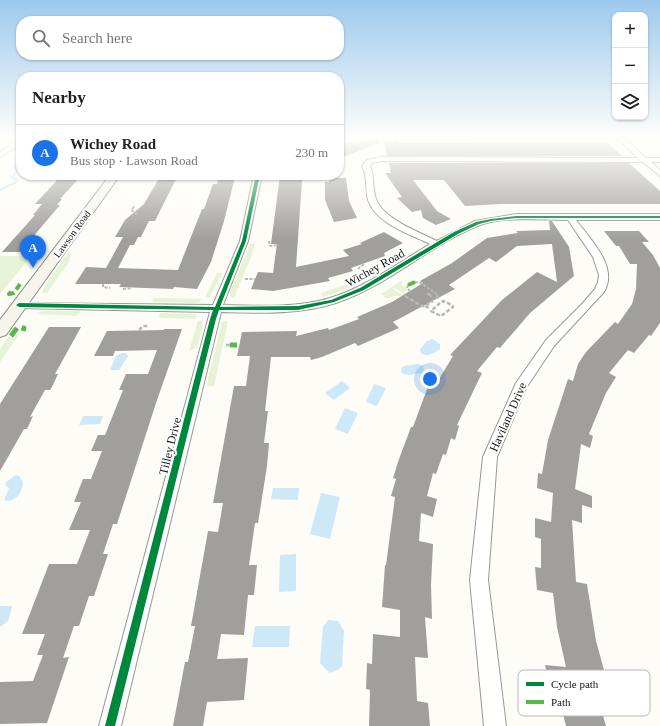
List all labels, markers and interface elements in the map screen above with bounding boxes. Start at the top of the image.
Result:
map controls [612,12,648,120]
button: + [612,12,648,48]
search box [16,16,344,60]
icon: search [30,27,52,49]
text: Search here [62,30,132,46]
button: − [612,48,648,84]
button: layers [612,84,648,120]
text: Nearby [32,88,86,107]
text: Wichey Road [70,136,156,152]
text: A [40,145,50,160]
text: 230 m [295,145,328,160]
text: Bus stop · Lawson Road [70,153,198,168]
street label: Lawson Road [51,208,93,260]
pin: A [20,235,46,268]
street label: Wichey Road [343,246,407,290]
your location [420,369,440,389]
street label: Haviland Drive [486,380,530,454]
street label: Tilley Drive [156,416,184,476]
legend [518,670,650,716]
text: Cycle path [551,678,599,690]
text: Path [551,696,571,708]

